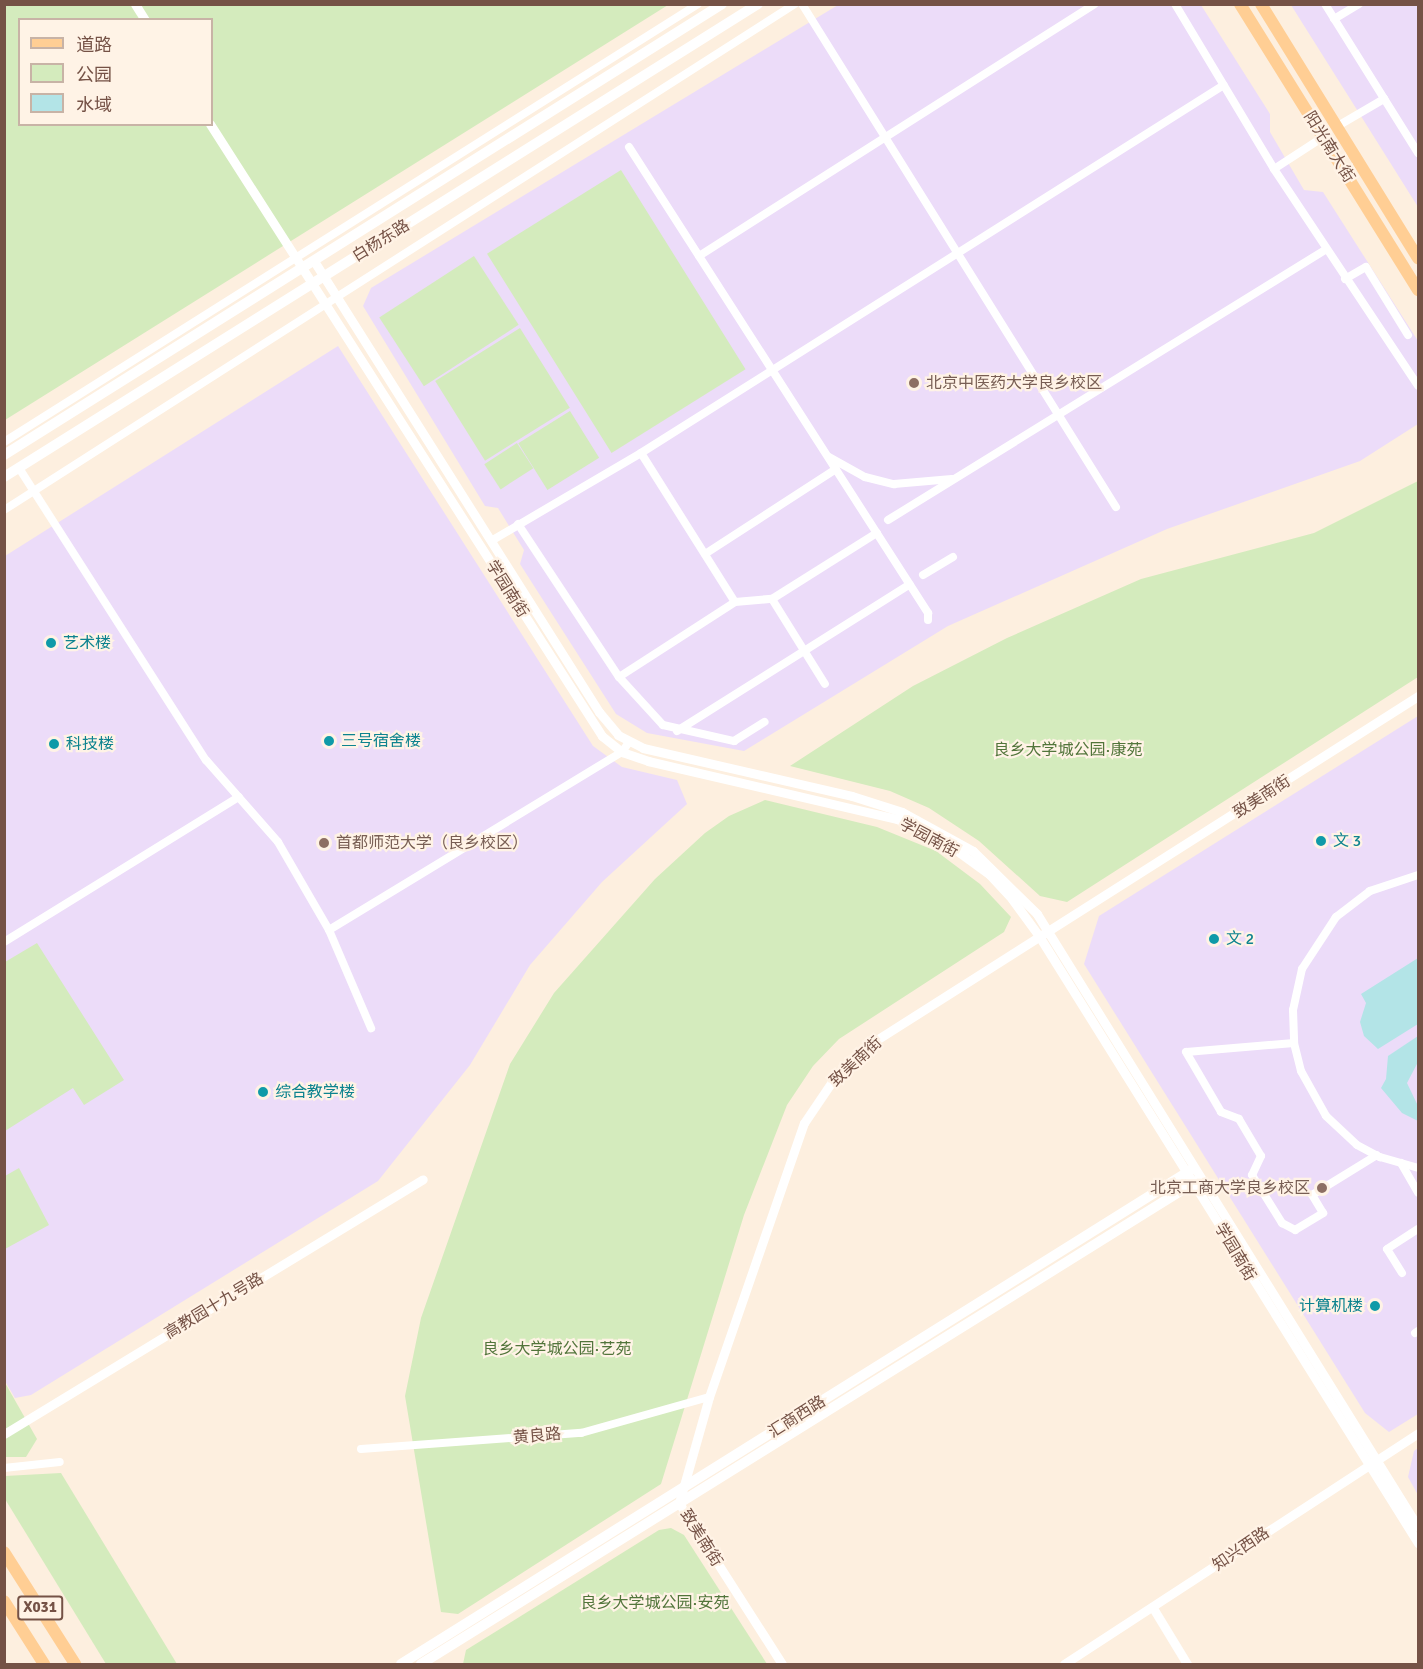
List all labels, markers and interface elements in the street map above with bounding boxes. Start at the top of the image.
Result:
legend [18,18,213,126]
text: 道路 [76,34,112,56]
text: 公园 [76,64,112,86]
text: 水域 [76,94,112,116]
street label: 阳光南大街 [1300,108,1358,186]
street label: 白杨东路 [349,216,413,266]
place label: 北京中医药大学良乡校区 [926,373,1102,393]
marker: 北京中医药大学良乡校区 [907,376,921,390]
street label: 学园南街 [482,557,532,621]
place label: 艺术楼 [63,633,111,653]
marker: 艺术楼 [44,636,58,650]
place label: 三号宿舍楼 [341,731,421,751]
place label: 科技楼 [66,734,114,754]
marker: 三号宿舍楼 [322,734,336,748]
marker: 科技楼 [47,737,61,751]
park label: 良乡大学城公园·康苑 [994,740,1142,760]
street label: 致美南街 [1230,772,1294,822]
street label: 学园南街 [896,815,962,861]
place label: 文 3 [1333,831,1361,851]
place label: 首都师范大学（良乡校区） [336,833,528,853]
marker: 文 3 [1314,834,1328,848]
marker: 首都师范大学（良乡校区） [317,836,331,850]
place label: 文 2 [1226,929,1254,949]
marker: 文 2 [1207,932,1221,946]
street label: 致美南街 [826,1033,886,1091]
place label: 综合教学楼 [275,1082,355,1102]
marker: 综合教学楼 [256,1085,270,1099]
place label: 北京工商大学良乡校区 [1150,1178,1310,1198]
marker: 北京工商大学良乡校区 [1315,1181,1329,1195]
street label: 学园南街 [1210,1220,1260,1284]
street label: 高教园十九号路 [161,1269,267,1343]
place label: 计算机楼 [1299,1296,1363,1316]
marker: 计算机楼 [1368,1299,1382,1313]
park label: 良乡大学城公园·艺苑 [483,1339,631,1359]
street label: 汇商西路 [765,1392,829,1442]
street label: 黄良路 [512,1424,562,1448]
street label: 致美南街 [676,1506,726,1570]
street label: 知兴西路 [1209,1523,1273,1575]
park label: 良乡大学城公园·安苑 [581,1593,729,1613]
road number: X031 [16,1596,64,1620]

